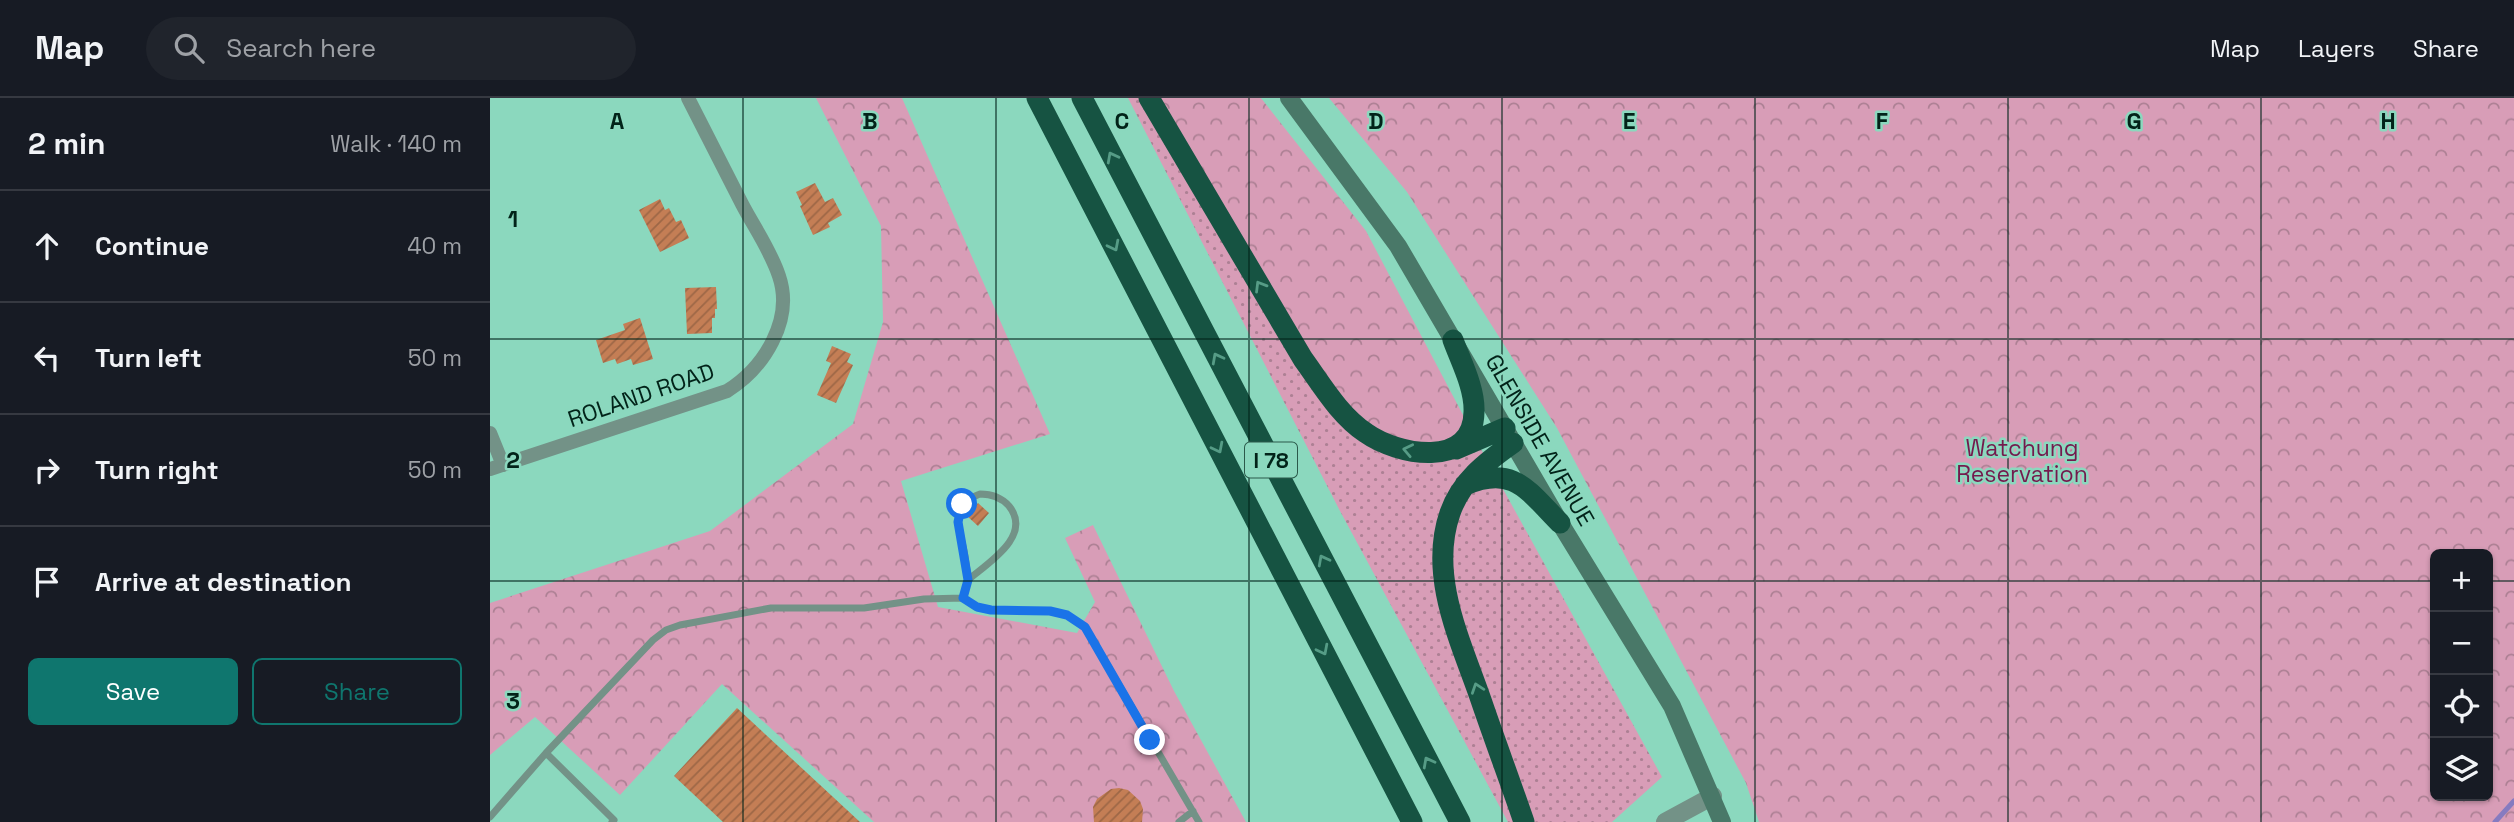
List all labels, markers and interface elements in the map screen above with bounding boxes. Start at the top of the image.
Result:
search box [146,17,636,80]
text: Map [35,27,104,69]
icon: search [170,29,208,67]
text: Search here [226,31,376,65]
text: Map [2210,33,2260,64]
text: Layers [2298,33,2375,64]
text: Share [2413,33,2479,64]
text: A [610,106,625,136]
text: B [862,106,878,136]
text: C [1115,106,1129,136]
text: D [1368,106,1384,136]
text: E [1623,106,1635,136]
text: F [1876,106,1888,136]
text: G [2126,106,2142,136]
text: H [2380,106,2396,136]
text: 2 min [28,124,106,163]
text: Walk · 140 m [330,129,462,159]
one-way arrow [1107,151,1120,164]
text: 1 [508,204,518,234]
icon: ahead [28,227,66,265]
text: Continue [95,229,209,263]
text: 40 m [407,231,462,261]
one-way arrow [1105,238,1119,251]
one-way arrow [1255,281,1268,294]
icon: left [28,339,66,377]
text: Turn left [95,341,202,375]
text: 50 m [408,343,462,373]
street label: GLENSIDE AVENUE [1479,349,1601,531]
one-way arrow [1212,353,1226,365]
street label: ROLAND ROAD [564,356,718,434]
park label: Watchung Reservation [1956,433,2088,489]
one-way arrow [1210,441,1224,453]
road number: I 78 [1245,442,1297,478]
one-way arrow [1402,443,1414,458]
text: 2 [506,445,520,475]
icon: right [28,451,66,489]
text: Turn right [95,453,219,487]
text: 50 m [408,455,462,485]
route start [946,488,977,519]
map controls [2430,549,2493,801]
button: + [2430,549,2493,612]
one-way arrow [1317,555,1331,567]
icon: arrive [28,563,66,601]
text: Arrive at destination [95,565,352,599]
button: − [2430,612,2493,675]
one-way arrow [1314,643,1328,655]
button: Save [28,658,238,725]
button: Share [252,658,462,725]
button: locate [2430,675,2493,738]
one-way arrow [1471,683,1485,695]
text: 3 [506,686,520,716]
route end [1134,724,1165,755]
button: layers [2430,738,2493,801]
one-way arrow [1423,756,1436,769]

